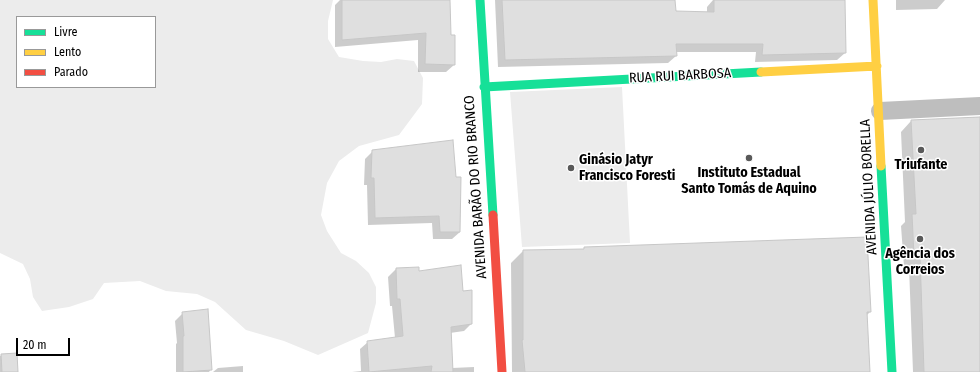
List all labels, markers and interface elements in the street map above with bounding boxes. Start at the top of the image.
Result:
legend [16,16,156,88]
text: Livre [54,25,77,39]
text: Lento [54,45,81,59]
text: Parado [54,65,88,79]
street label: RUA RUI BARBOSA [628,65,732,87]
street label: AVENIDA BARÃO DO RIO BRANCO [461,95,491,279]
street label: AVENIDA JÚLIO BORELLA [857,119,881,255]
marker: Triufante [916,145,926,155]
place label: Ginásio Jatyr Francisco Foresti [579,152,675,184]
marker: Instituto Estadual Santo Tomás de Aquino [744,153,754,163]
place label: Triufante [895,157,947,173]
marker: Ginásio Jatyr Francisco Foresti [566,163,576,173]
place label: Instituto Estadual Santo Tomás de Aquino [681,165,817,198]
marker: Agência dos Correios [915,234,925,244]
place label: Agência dos Correios [885,246,955,278]
scale bar [18,330,72,356]
text: 20 m [23,338,47,352]

